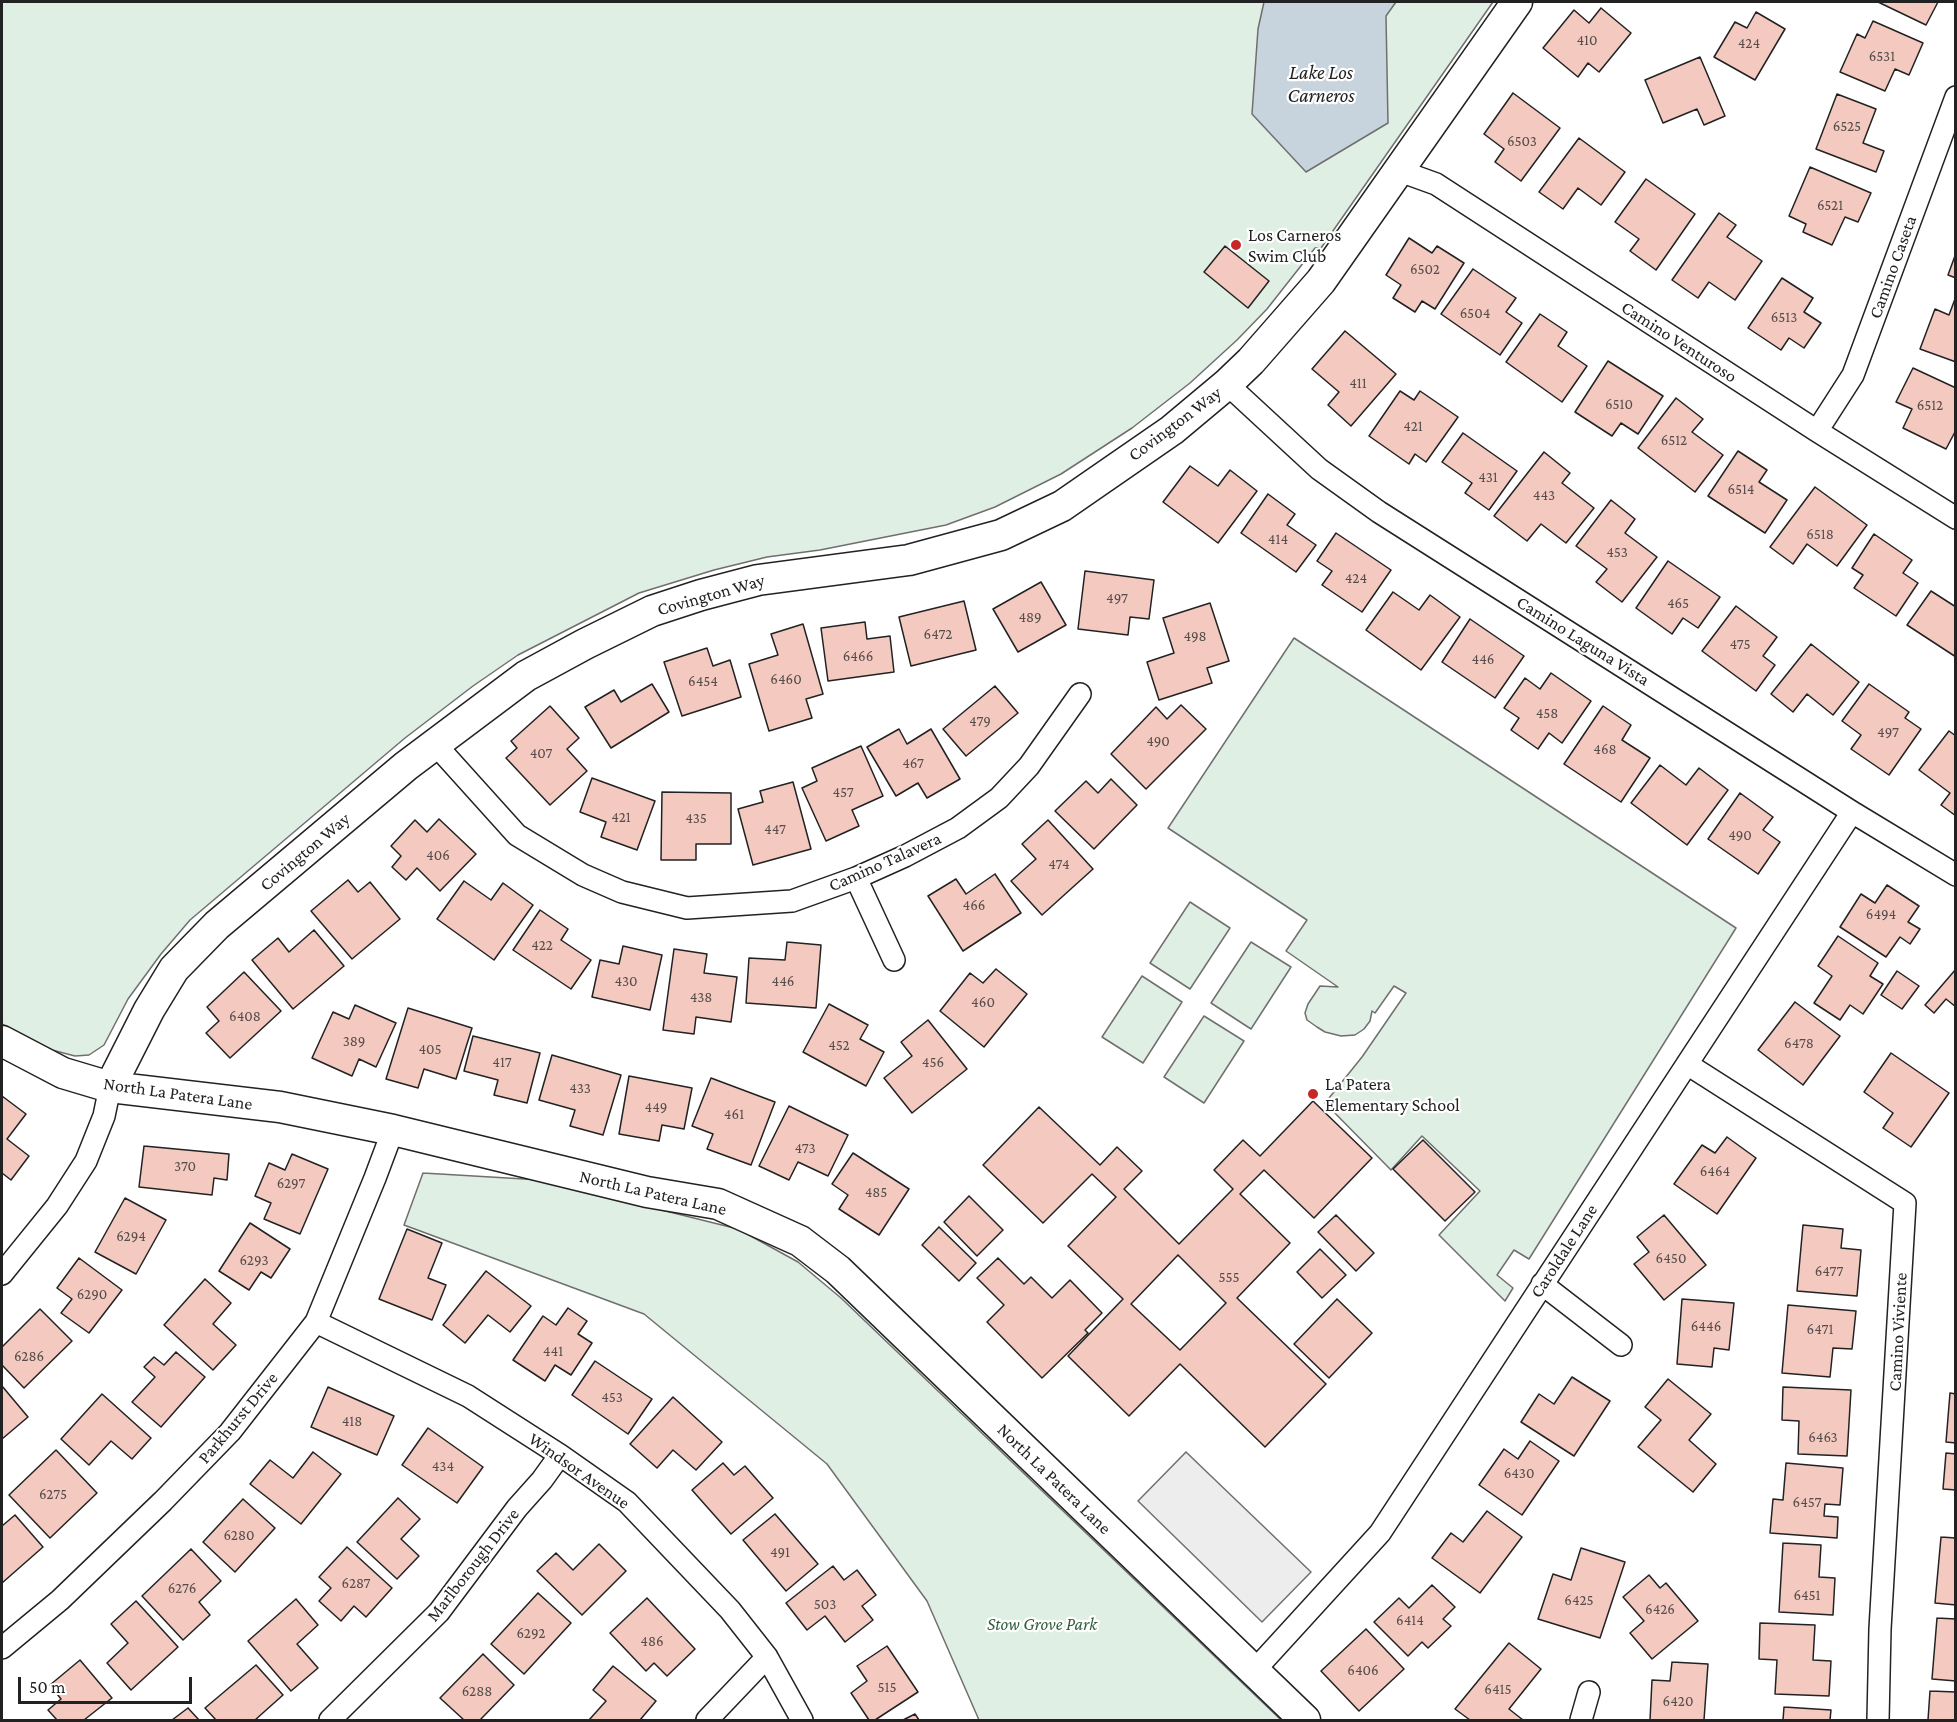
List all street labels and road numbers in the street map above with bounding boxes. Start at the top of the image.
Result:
street label: Camino Caseta [1864,213,1922,321]
street label: Camino Venturoso [1617,297,1741,387]
street label: Covington Way [1124,382,1226,466]
street label: Covington Way [655,569,767,621]
street label: Camino Laguna Vista [1512,591,1654,691]
street label: Covington Way [256,808,354,896]
street label: Camino Talavera [825,828,945,896]
street label: North La Patera Lane [102,1073,254,1115]
street label: North La Patera Lane [577,1166,729,1220]
street label: Caroldale Lane [1526,1200,1602,1302]
street label: Camino Viviente [1884,1272,1912,1392]
street label: Parkhurst Drive [193,1368,283,1468]
street label: North La Patera Lane [992,1419,1116,1539]
street label: Windsor Avenue [524,1428,634,1514]
street label: Marlborough Drive [422,1504,524,1626]

